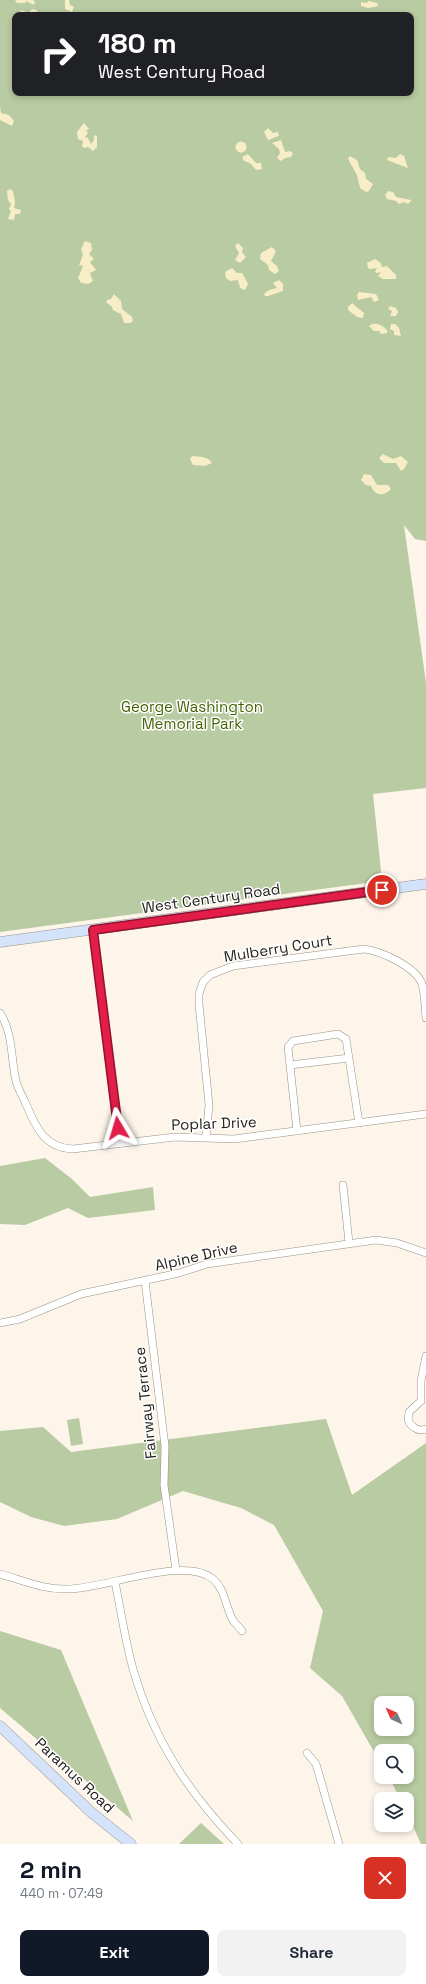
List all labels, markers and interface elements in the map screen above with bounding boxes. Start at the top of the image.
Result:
text: 180 m [98,25,177,61]
icon: right [32,28,84,80]
text: West Century Road [98,60,265,83]
park label: George Washington Memorial Park [121,697,263,733]
pin [365,873,399,907]
street label: West Century Road [141,879,281,917]
icon: arrive [371,879,393,901]
street label: Mulberry Court [223,930,334,966]
position arrow [97,1107,139,1149]
street label: Poplar Drive [171,1112,257,1134]
street label: Alpine Drive [153,1237,239,1275]
street label: Fairway Terrace [130,1346,160,1460]
north arrow [374,1696,414,1736]
map controls [374,1696,414,1832]
street label: Paramus Road [31,1733,119,1817]
button: search [374,1744,414,1784]
button: layers [374,1792,414,1832]
text: 2 min [20,1854,82,1885]
button: close [364,1857,406,1899]
text: 440 m · 07:49 [20,1885,103,1902]
button: Exit [20,1930,209,1976]
button: Share [217,1930,406,1976]

